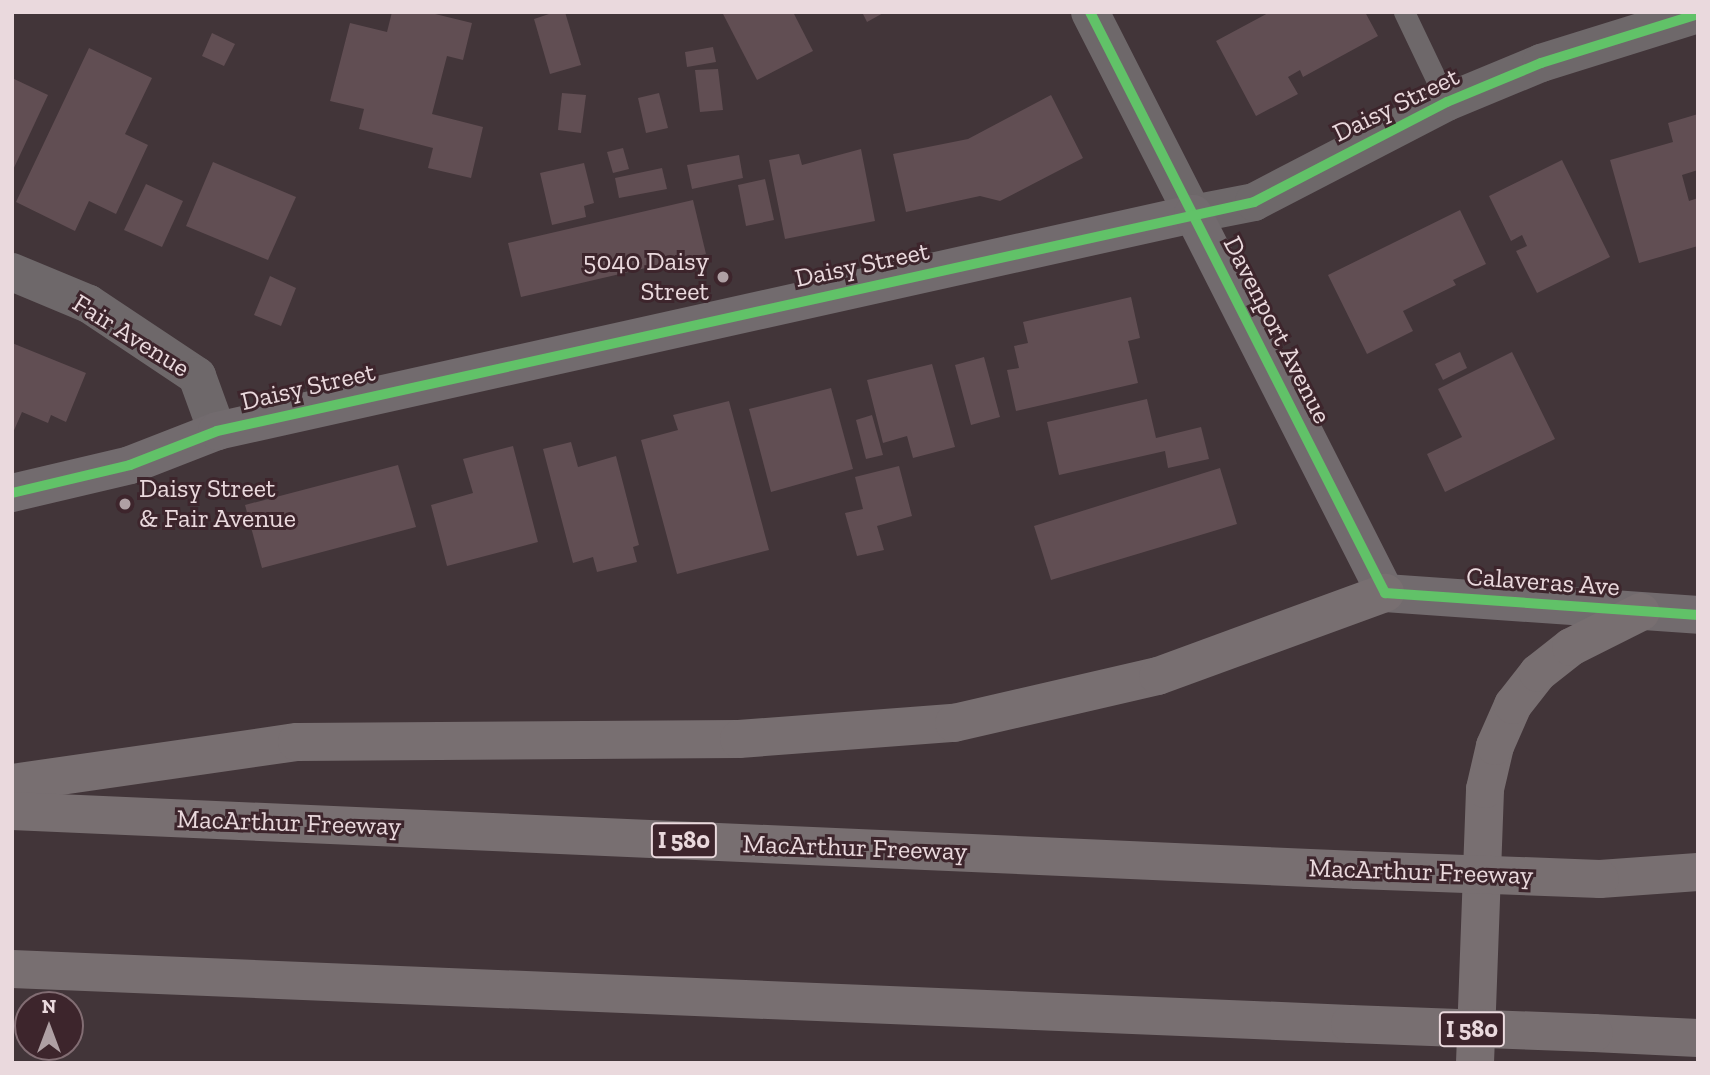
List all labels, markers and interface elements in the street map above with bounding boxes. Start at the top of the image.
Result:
street label: Daisy Street [1328,61,1464,149]
street label: Davenport Avenue [1216,231,1338,429]
street label: Daisy Street [792,235,932,295]
place label: 5040 Daisy Street [583,246,709,308]
marker: 5040 Daisy Street [715,269,731,285]
street label: Fair Avenue [66,287,196,385]
street label: Daisy Street [238,356,378,418]
place label: Daisy Street & Fair Avenue [139,473,297,534]
marker: Daisy Street & Fair Avenue [117,496,133,512]
street label: Calaveras Ave [1465,561,1621,603]
street label: MacArthur Freeway [176,803,402,843]
road number: I 580 [651,820,717,860]
street label: MacArthur Freeway [742,828,968,868]
street label: MacArthur Freeway [1308,852,1534,892]
north arrow [14,991,84,1061]
text: N [42,995,56,1018]
road number: I 580 [1439,1009,1505,1050]

